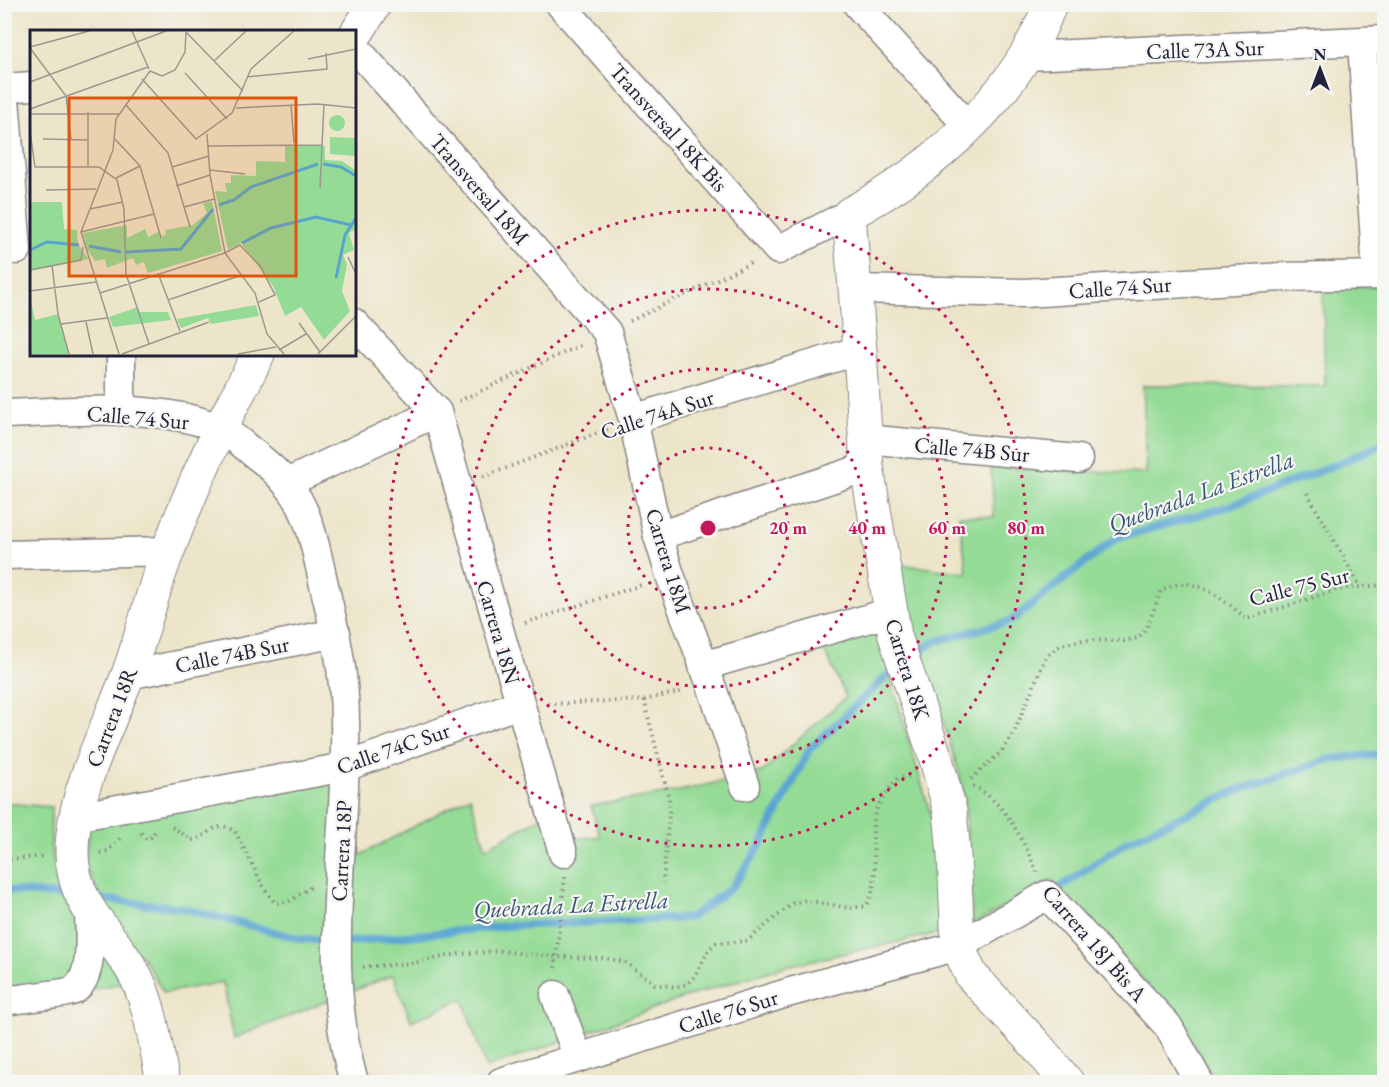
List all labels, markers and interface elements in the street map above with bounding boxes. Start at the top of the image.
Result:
inset map [30,30,356,356]
street label: Calle 73A Sur [1146,33,1265,66]
north arrow [1290,39,1350,99]
text: N [1314,44,1327,65]
street label: Transversal 18K Bis [603,57,734,198]
street label: Transversal 18M [423,127,536,251]
street label: Calle 74 Sur [1068,269,1173,306]
street label: Calle 74A Sur [597,382,718,446]
street label: Calle 74 Sur [86,399,191,436]
street label: Calle 74B Sur [913,430,1031,469]
water label: Quebrada La Estrella [1104,444,1298,540]
street label: Carrera 18M [639,505,698,618]
text: 20 m [769,516,807,539]
text: 40 m [848,516,886,539]
text: 60 m [928,516,966,539]
text: 80 m [1007,516,1045,539]
centre of rings [698,518,718,538]
street label: Calle 75 Sur [1246,560,1353,613]
street label: Carrera 18N [470,577,527,688]
street label: Carrera 18K [878,615,937,724]
street label: Calle 74B Sur [173,629,292,680]
street label: Carrera 18R [79,663,144,771]
street label: Calle 74C Sur [333,715,454,781]
street label: Carrera 18P [324,800,359,902]
street label: Carrera 18J Bis A [1036,879,1154,1009]
water label: Quebrada La Estrella [473,884,669,925]
street label: Calle 76 Sur [675,982,782,1040]

